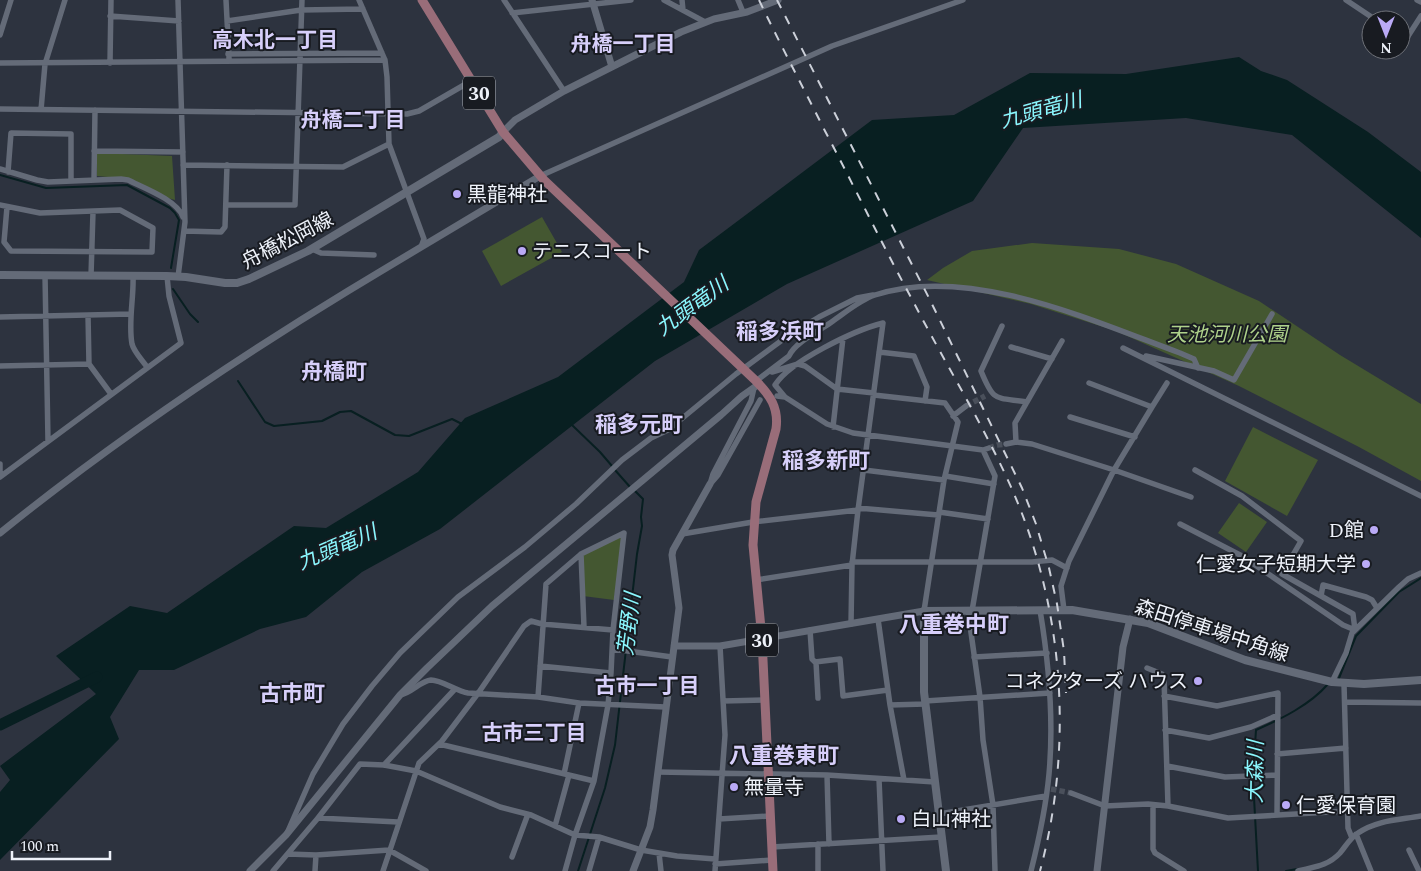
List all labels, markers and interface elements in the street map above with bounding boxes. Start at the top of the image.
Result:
north arrow [1361,10,1411,60]
district label: 高木北一丁目 [212,25,338,57]
district label: 舟橋一丁目 [571,29,676,61]
text: N [1380,37,1392,58]
road number: 30 [463,76,495,110]
water label: 九頭竜川 [997,84,1088,137]
district label: 舟橋二丁目 [301,105,406,137]
place label: 黒龍神社 [467,180,547,210]
marker: 黒龍神社 [451,188,463,200]
street label: 舟橋松岡線 [236,205,339,277]
place label: テニスコート [532,237,652,267]
marker: テニスコート [516,245,528,257]
water label: 九頭竜川 [649,268,738,344]
district label: 稲多浜町 [736,316,824,349]
park label: 天池河川公園 [1167,320,1290,350]
district label: 舟橋町 [301,356,367,389]
district label: 稲多元町 [595,409,683,442]
district label: 稲多新町 [782,445,870,478]
water label: 九頭竜川 [292,516,384,579]
place label: D館 [1329,516,1364,546]
marker: D館 [1368,524,1380,536]
place label: 仁愛女子短期大学 [1196,550,1356,580]
marker: 仁愛女子短期大学 [1360,558,1372,570]
water label: 芳野川 [610,589,650,657]
street label: 森田停車場中角線 [1131,592,1292,670]
district label: 八重巻中町 [899,609,1009,642]
road number: 30 [746,624,778,656]
place label: コネクターズ ハウス [1005,667,1188,697]
district label: 古市一丁目 [595,671,700,703]
marker: コネクターズ ハウス [1192,675,1204,687]
district label: 古市町 [259,678,325,711]
district label: 古市三丁目 [482,718,587,750]
water label: 大森川 [1239,738,1273,804]
district label: 八重巻東町 [729,740,839,773]
place label: 無量寺 [744,773,804,803]
marker: 無量寺 [728,781,740,793]
place label: 仁愛保育園 [1296,791,1396,821]
marker: 仁愛保育園 [1280,799,1292,811]
place label: 白山神社 [911,805,991,835]
marker: 白山神社 [895,813,907,825]
scale bar [12,828,110,860]
text: 100 m [20,835,59,858]

